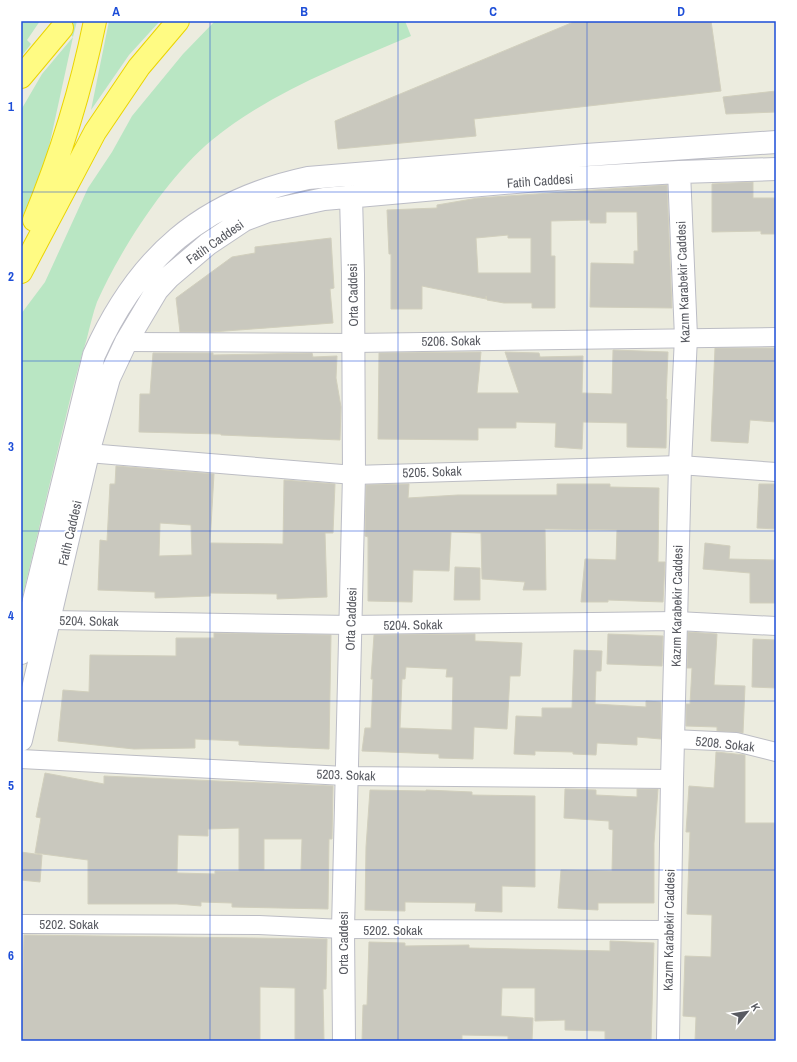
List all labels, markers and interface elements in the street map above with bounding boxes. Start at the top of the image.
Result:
text: A [112,3,120,20]
text: B [300,3,308,20]
text: C [489,3,497,20]
text: D [677,3,685,20]
text: 1 [8,98,14,115]
street label: Fatih Caddesi [506,170,574,192]
street label: Fatih Caddesi [183,216,247,268]
street label: Kazım Karabekir Caddesi [672,221,694,343]
street label: Orta Caddesi [344,263,362,327]
text: 2 [8,268,14,285]
street label: 5206. Sokak [421,332,481,350]
text: 3 [8,438,14,455]
street label: 5205. Sokak [402,462,463,482]
street label: Fatih Caddesi [54,499,86,567]
street label: Kazım Karabekir Caddesi [667,545,687,667]
street label: Orta Caddesi [341,587,361,651]
text: 4 [8,607,14,624]
street label: 5204. Sokak [59,612,119,630]
street label: 5204. Sokak [383,616,443,634]
street label: 5208. Sokak [695,732,756,756]
street label: 5203. Sokak [316,765,377,785]
text: 5 [8,777,14,794]
street label: Kazım Karabekir Caddesi [659,869,679,991]
street label: Orta Caddesi [335,911,352,975]
street label: 5202. Sokak [39,916,99,933]
street label: 5202. Sokak [363,922,423,939]
text: 6 [8,947,14,964]
north arrow [727,992,767,1032]
text: K [748,1001,764,1014]

